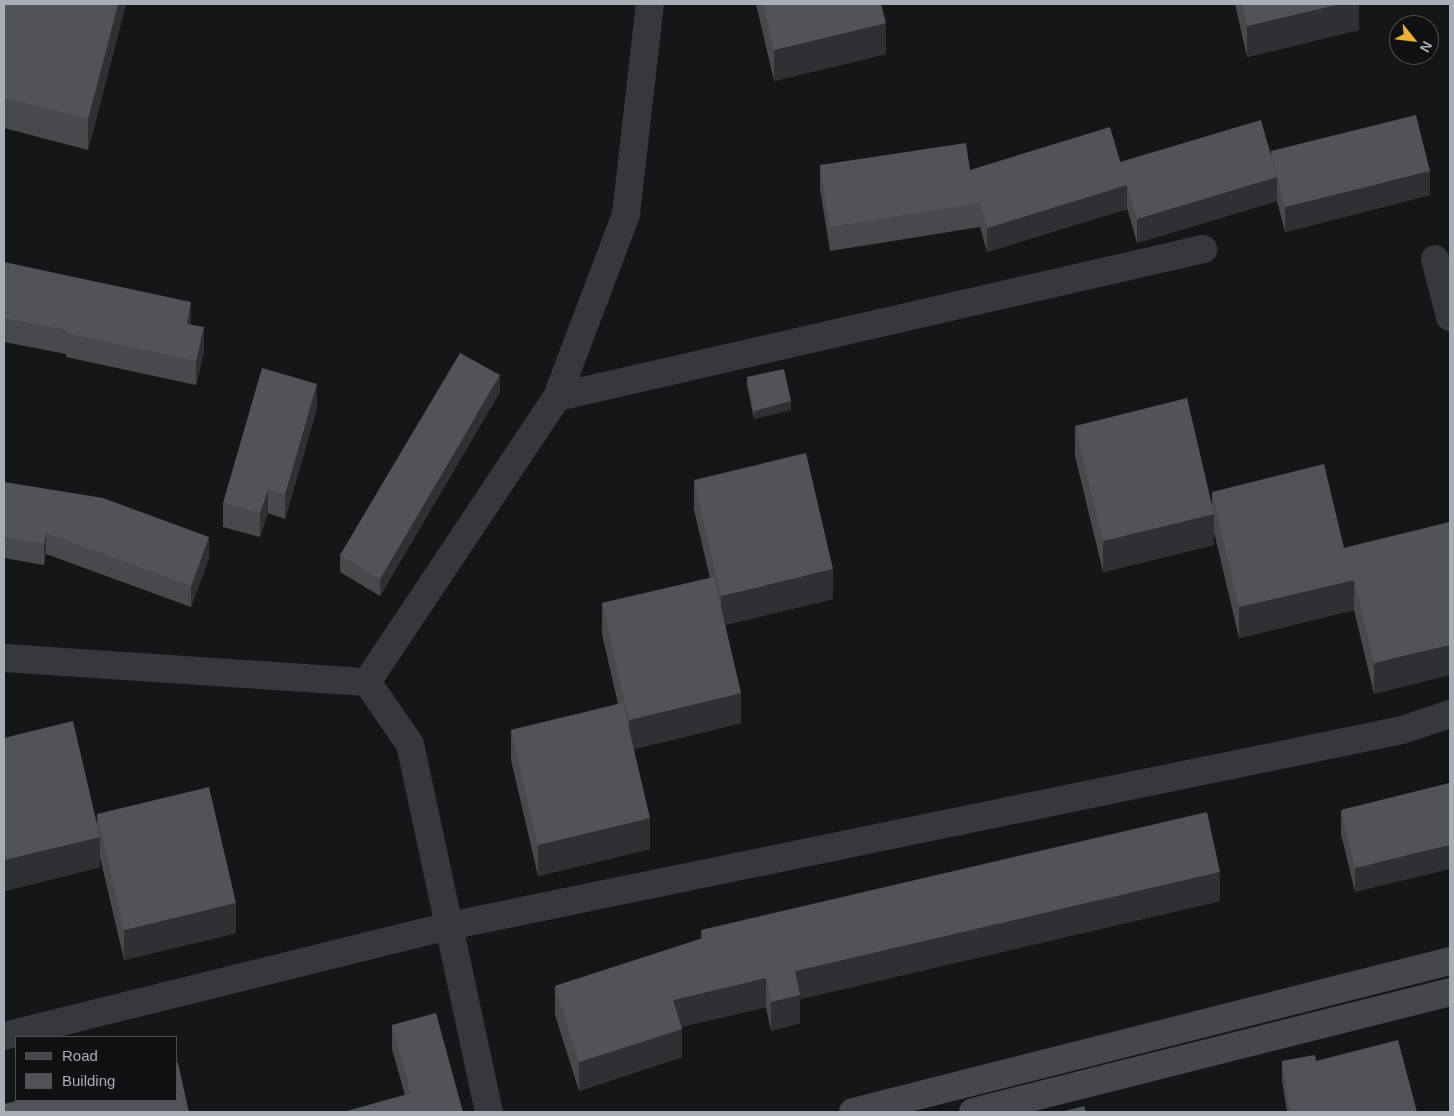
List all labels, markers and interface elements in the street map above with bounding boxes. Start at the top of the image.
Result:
north arrow [1389,15,1439,65]
text: N [1417,38,1436,55]
legend [15,1036,178,1101]
text: Road [62,1047,98,1064]
text: Building [62,1072,115,1089]

